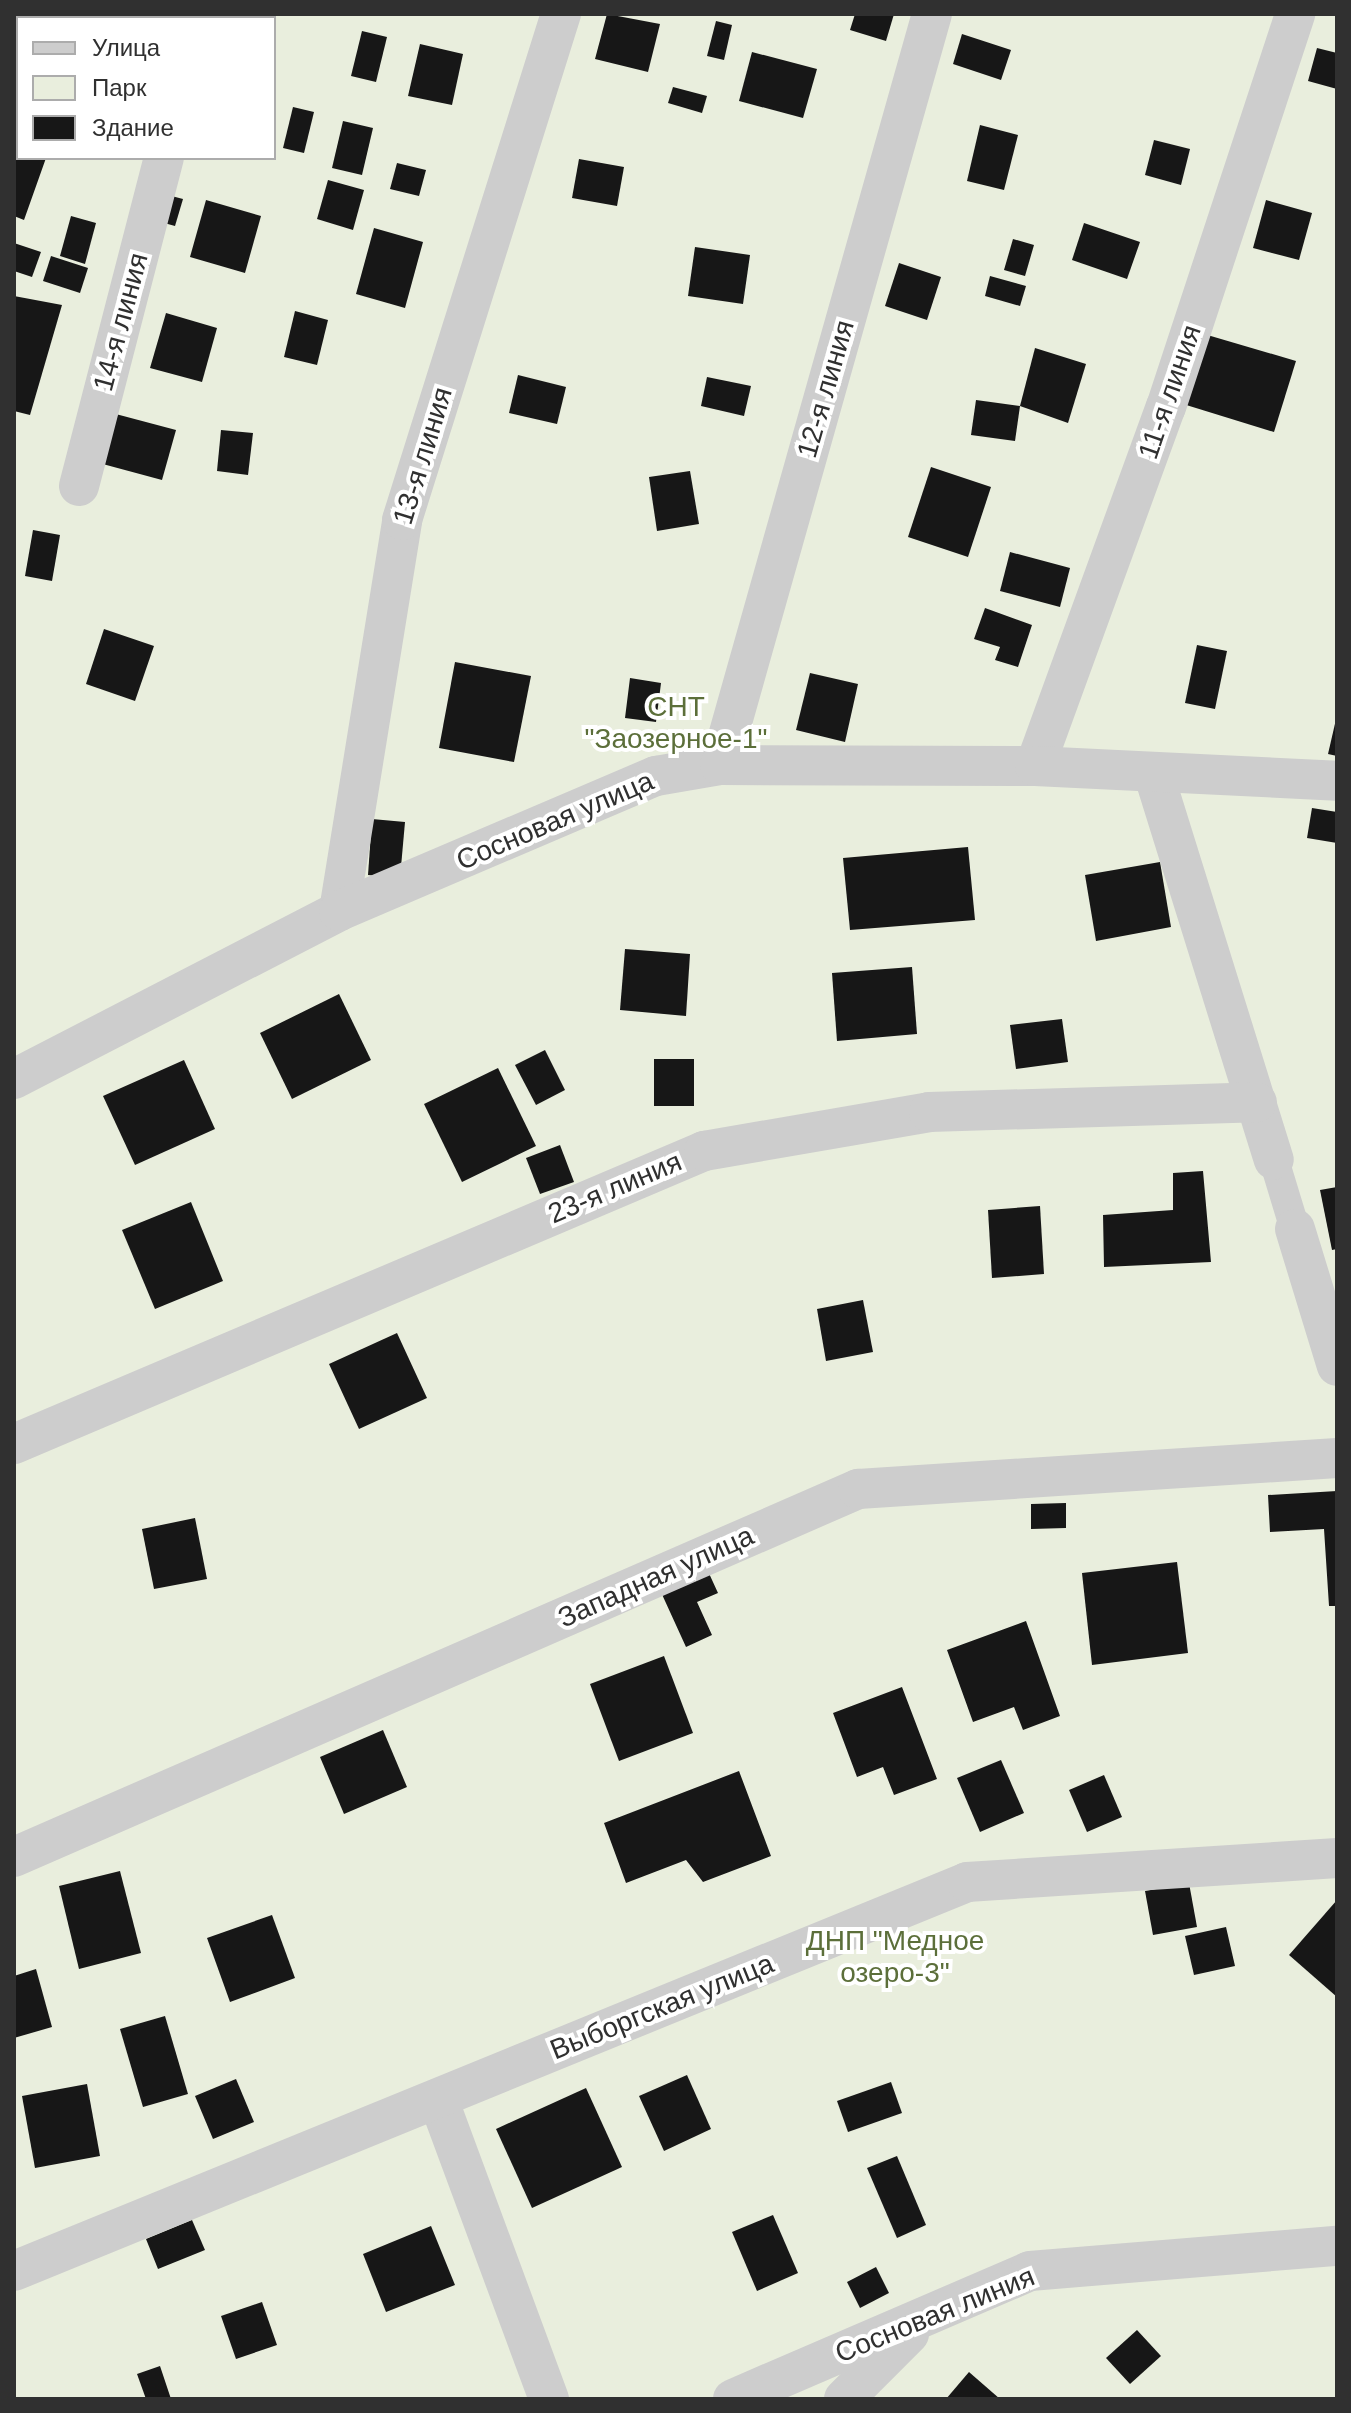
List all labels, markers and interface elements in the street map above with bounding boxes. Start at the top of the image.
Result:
legend [16,16,276,160]
text: Улица [92,34,160,61]
text: Парк [92,74,146,101]
text: Здание [92,114,174,141]
street label: 14-я линия [86,249,156,395]
street label: 12-я линия [790,316,862,462]
street label: 11-я линия [1131,321,1209,463]
street label: 13-я линия [386,383,460,529]
park label: СНТ "Заозерное-1" [585,690,767,756]
street label: Сосновая улица [451,764,659,878]
street label: 23-я линия [543,1145,687,1231]
street label: Западная улица [553,1519,759,1635]
park label: ДНП "Медное озеро-3" [806,1924,984,1990]
street label: Выборгская улица [545,1947,779,2067]
street label: Сосновая линия [830,2260,1040,2370]

